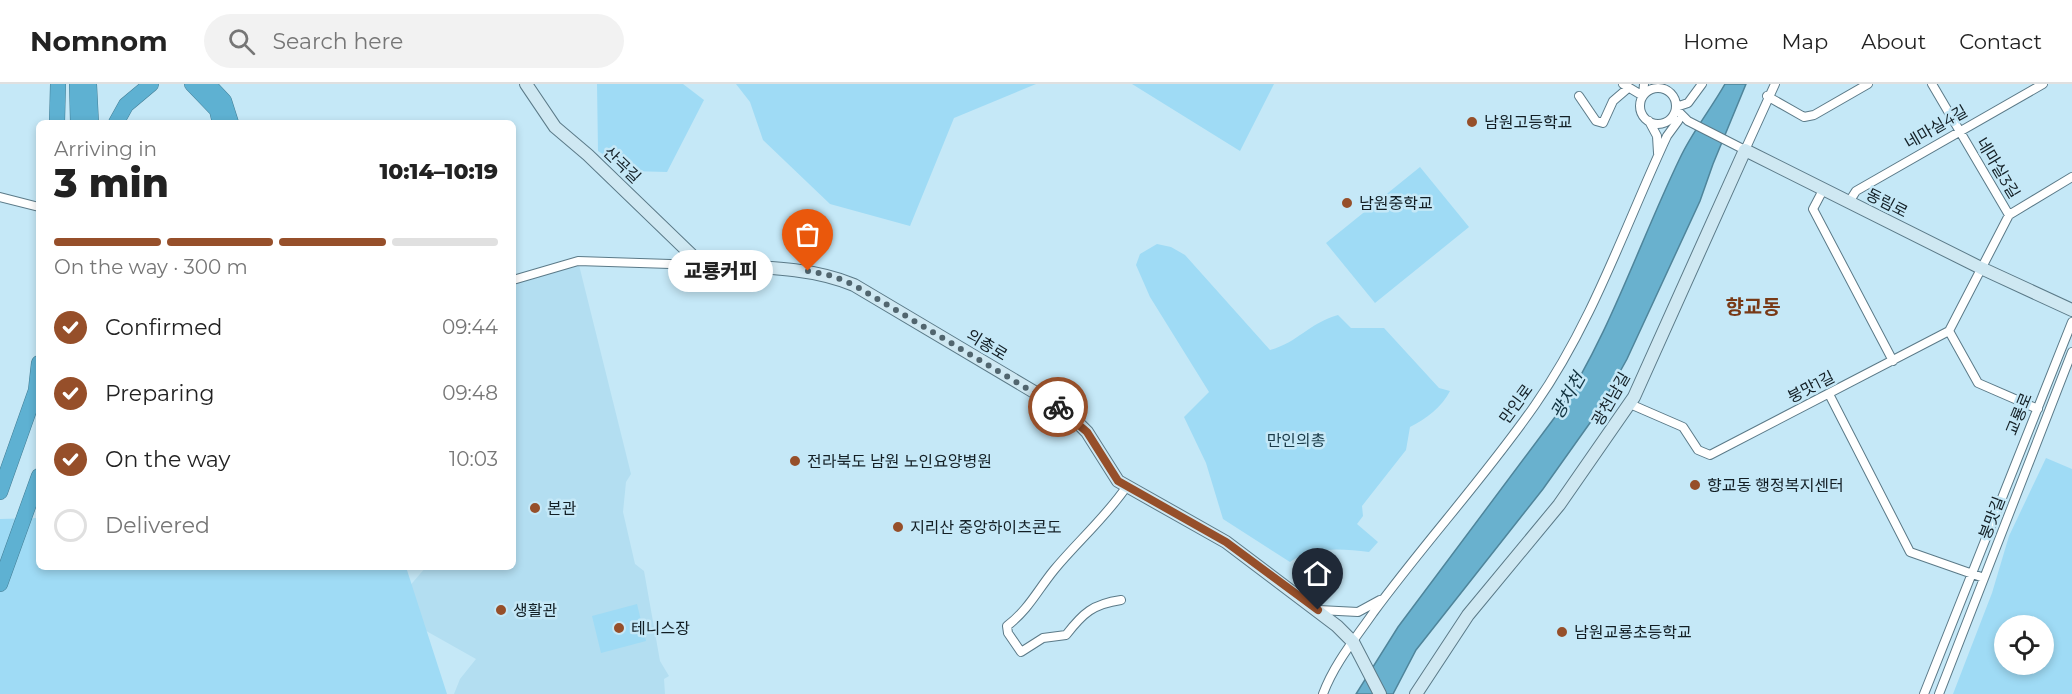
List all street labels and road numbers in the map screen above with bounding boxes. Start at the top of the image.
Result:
street label: 네마실4길 [1901,101,1971,153]
street label: 네마실3길 [1972,134,2024,202]
street label: 산곡길 [600,143,644,187]
street label: 동림로 [1863,185,1911,222]
street label: 의총로 [963,325,1011,365]
street label: 붕맛1길 [1784,367,1838,407]
street label: 광천남길 [1588,369,1634,429]
street label: 만인로 [1495,380,1537,427]
street label: 교룡로 [2002,390,2036,438]
street label: 붕맛길 [1975,494,2009,542]

